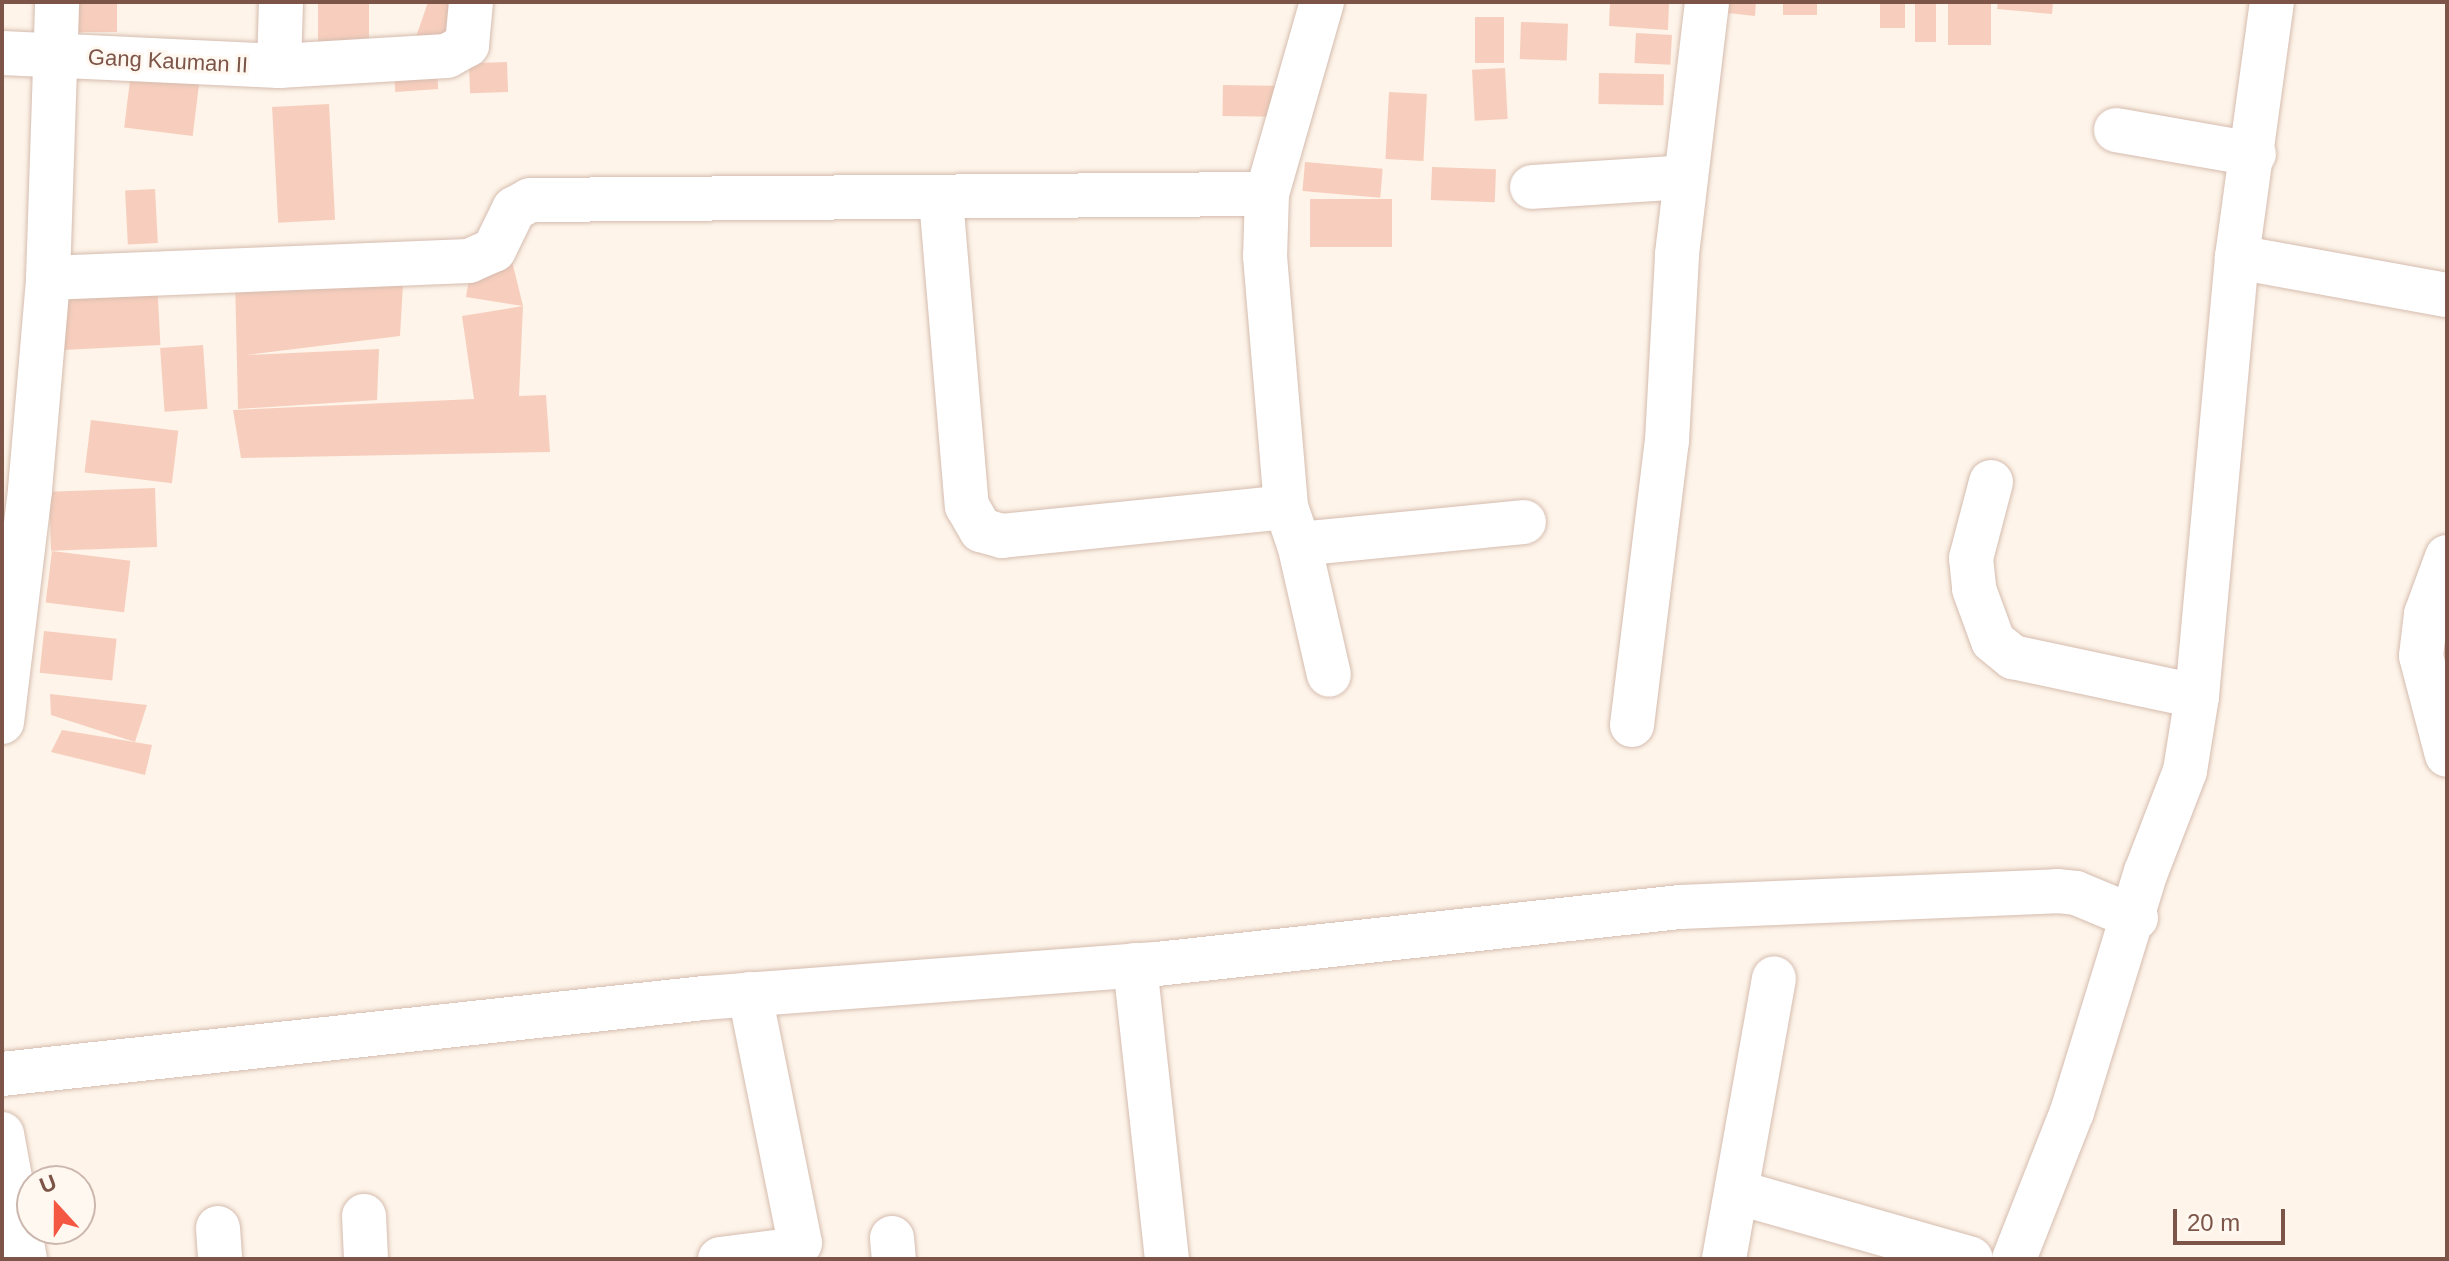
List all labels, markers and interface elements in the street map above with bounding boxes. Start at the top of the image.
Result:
street label: Gang Kauman II [87,44,249,78]
north arrow [16,1165,96,1245]
text: U [36,1169,60,1199]
scale bar [2177,1193,2289,1243]
text: 20 m [2187,1209,2240,1236]

